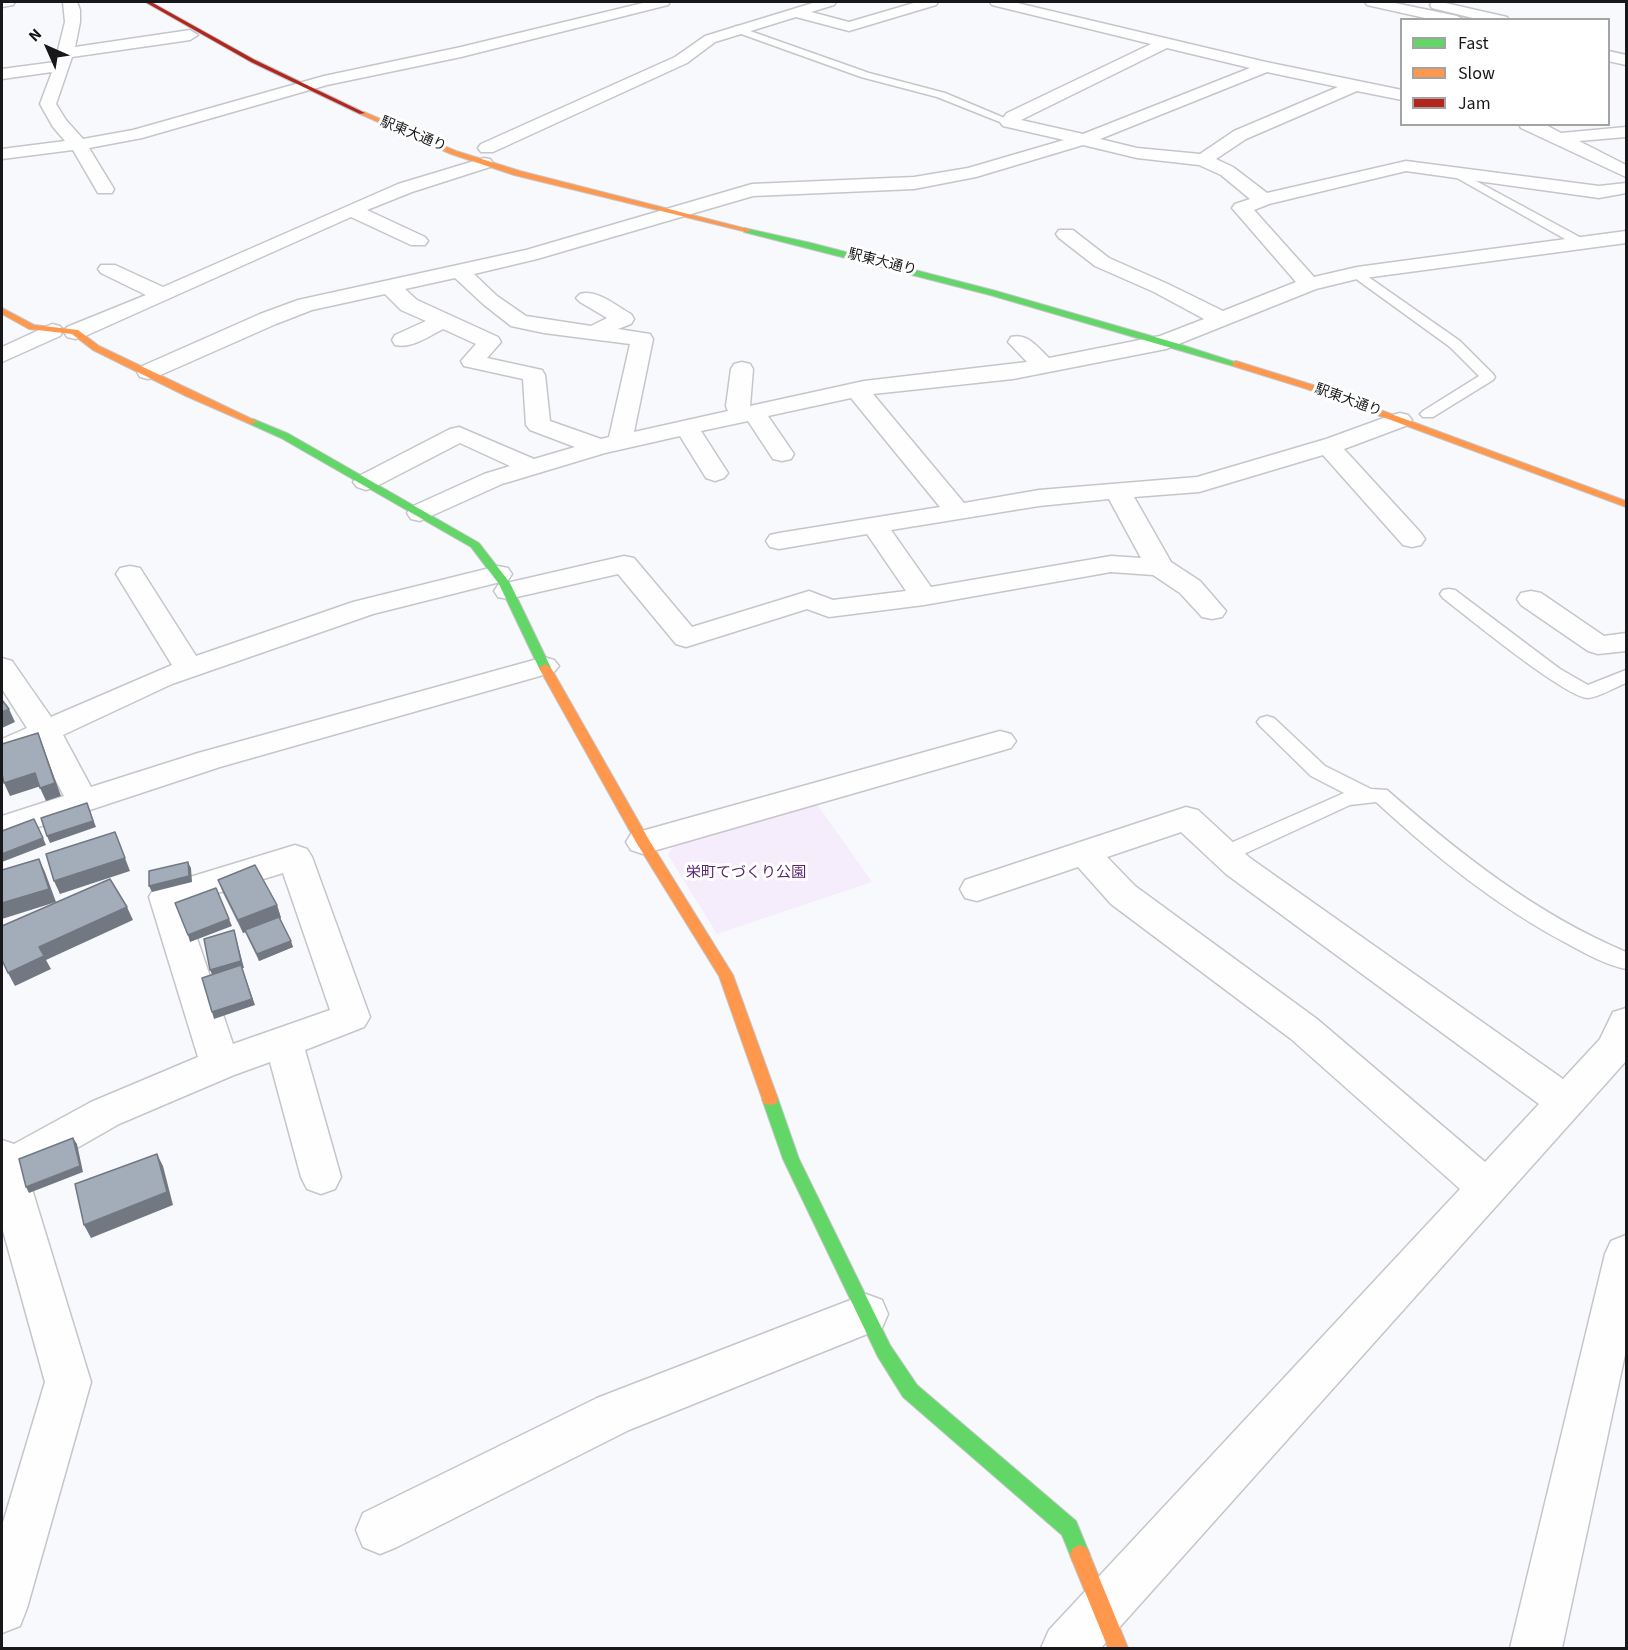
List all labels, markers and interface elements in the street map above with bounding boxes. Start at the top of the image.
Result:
north arrow [18,18,78,78]
legend [1400,18,1610,126]
text: N [24,24,47,47]
text: Fast [1458,31,1489,56]
text: Slow [1458,61,1495,86]
text: Jam [1458,91,1491,116]
street label: 駅東大通り [377,114,449,156]
street label: 駅東大通り [846,246,918,280]
street label: 駅東大通り [1312,381,1384,421]
park label: 栄町てづくり公園 [686,865,806,883]

